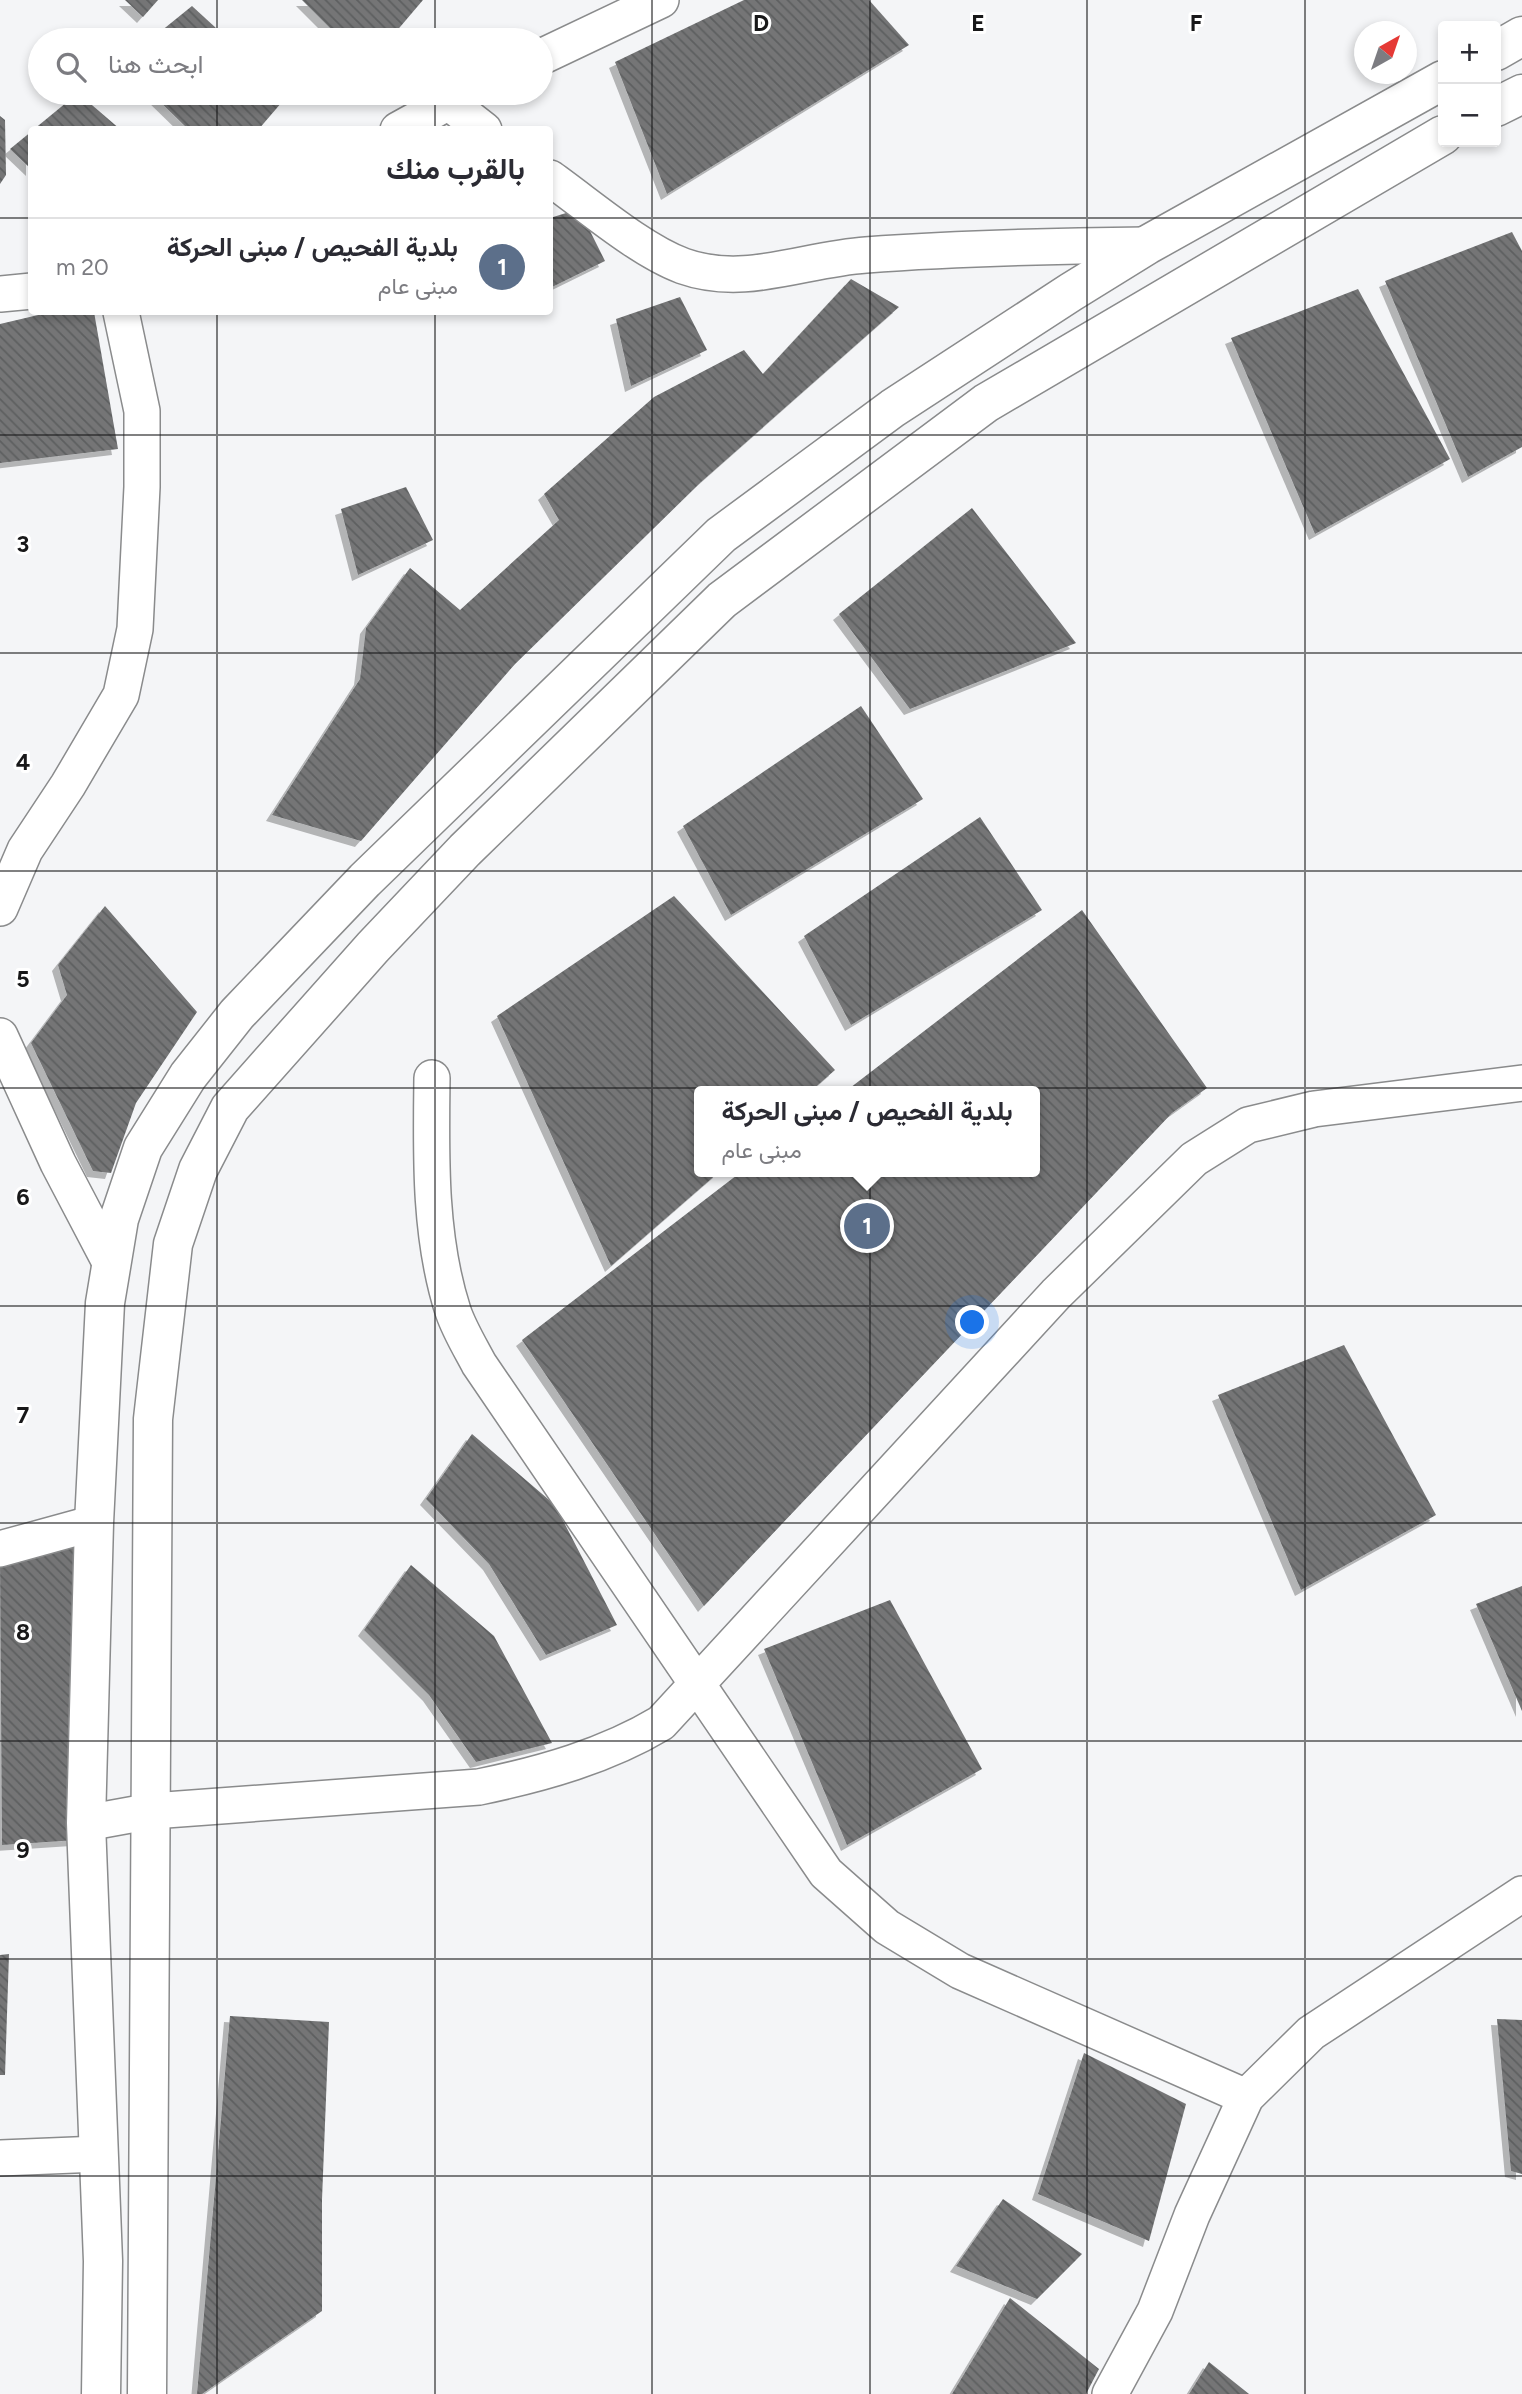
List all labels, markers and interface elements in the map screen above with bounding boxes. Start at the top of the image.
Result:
text: D [753,9,769,37]
text: E [971,9,985,37]
text: F [1190,9,1203,37]
north arrow [1354,21,1417,84]
map controls [1438,21,1501,147]
button: + [1438,21,1501,84]
search box [28,28,553,105]
icon: search [52,48,90,86]
text: ابحث هنا [108,48,204,80]
button: − [1438,84,1501,147]
text: بالقرب منك [386,150,525,187]
text: بلدية الفحيص / مبنى الحركة [167,231,458,263]
text: 20 m [56,253,109,281]
text: 1 [497,253,507,281]
text: مبنى عام [378,272,458,300]
text: 3 [17,530,29,558]
text: 4 [16,748,30,776]
text: 5 [16,965,30,993]
popup [694,1086,1040,1177]
text: بلدية الفحيص / مبنى الحركة [721,1095,1013,1127]
text: مبنى عام [721,1136,802,1164]
text: 6 [16,1183,30,1211]
pin: 1 [844,1200,890,1252]
your location [955,1305,989,1339]
text: 7 [17,1401,30,1429]
text: 8 [16,1618,30,1646]
text: 9 [16,1836,30,1864]

